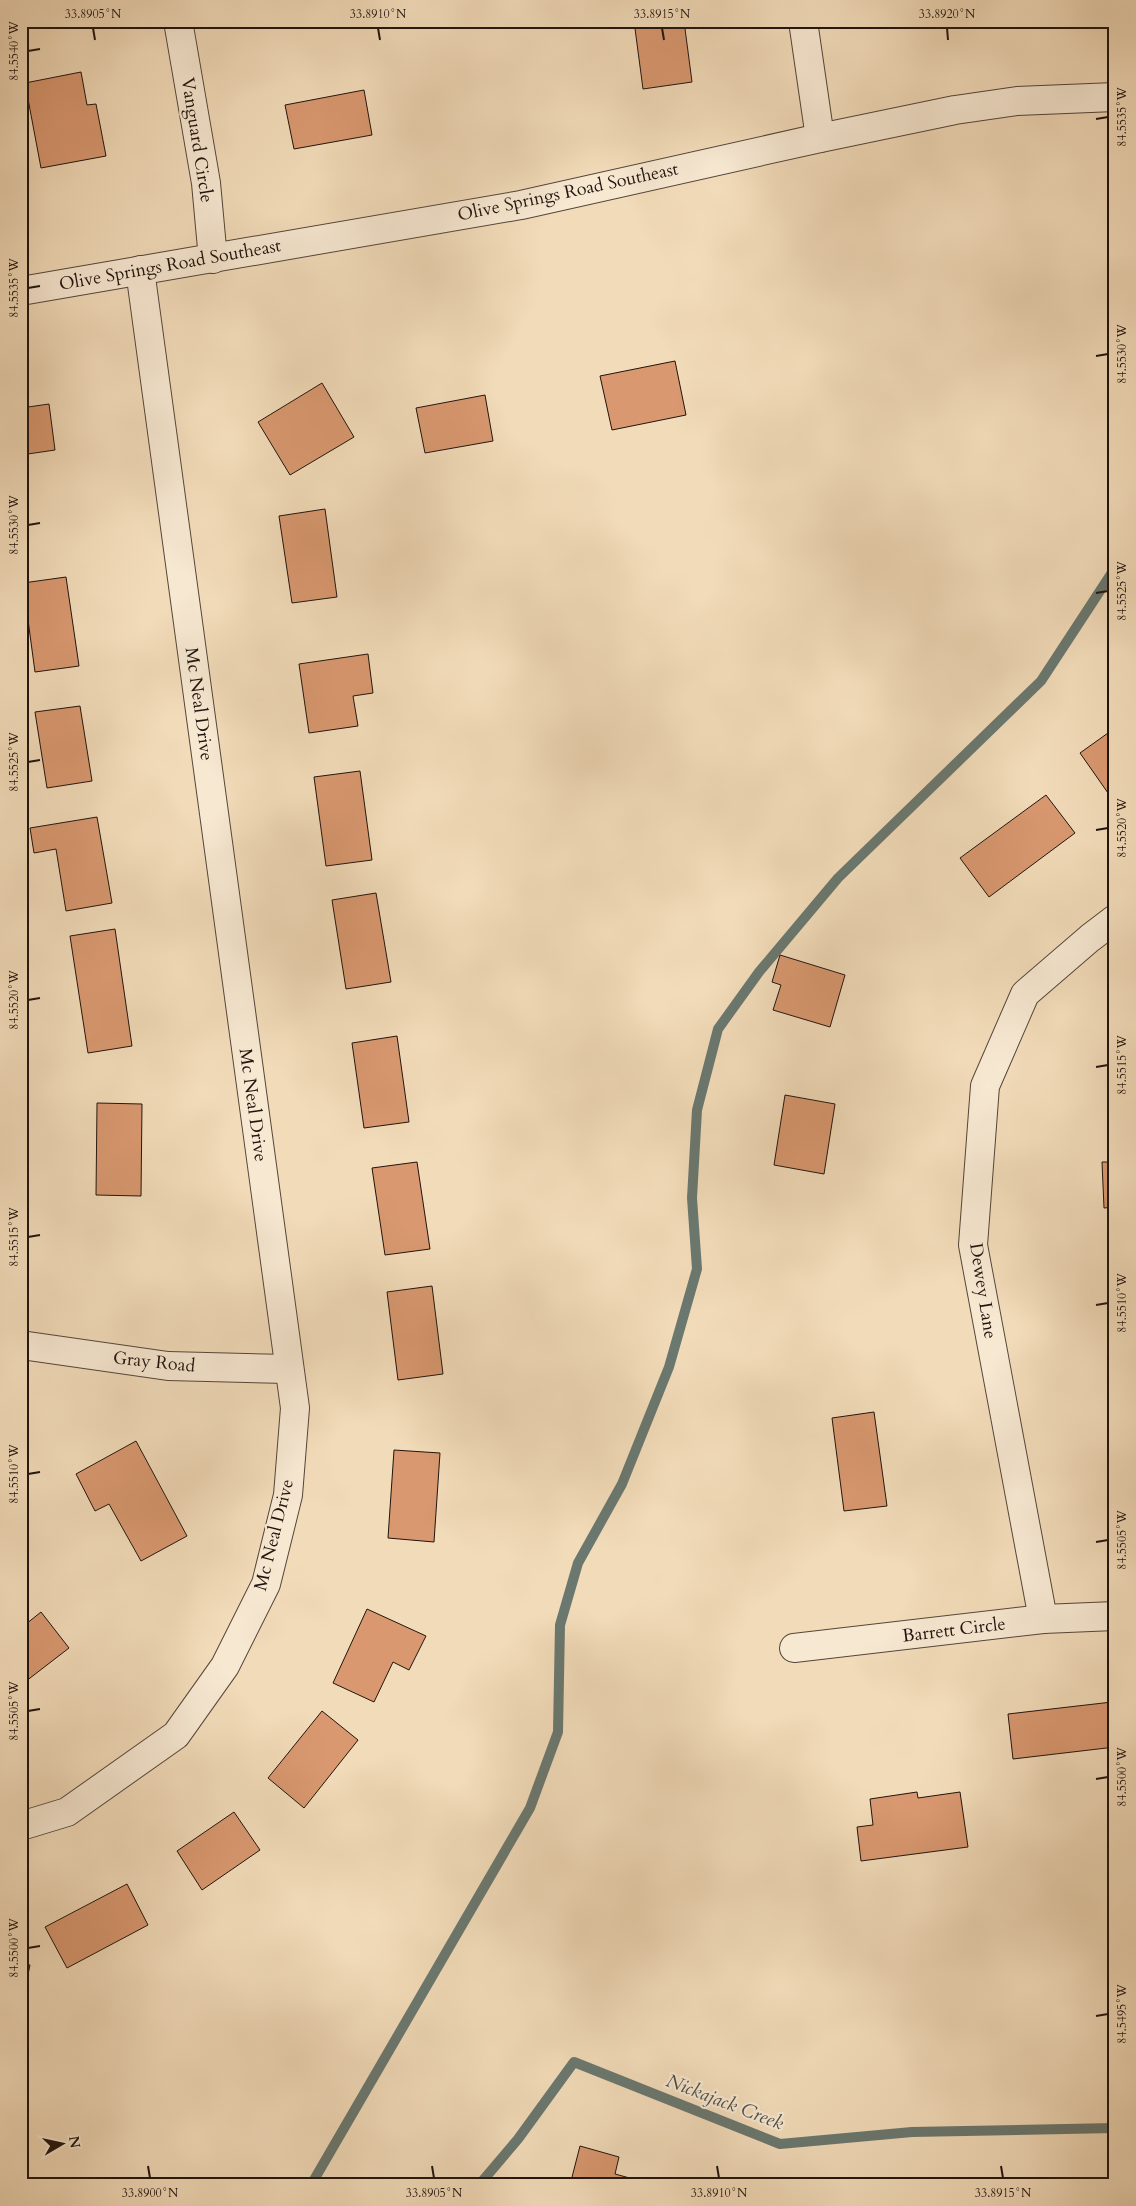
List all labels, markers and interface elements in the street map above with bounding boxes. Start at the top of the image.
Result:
text: 33.8905°N [65,6,122,22]
text: 33.8910°N [350,6,407,22]
text: 33.8915°N [634,6,691,22]
text: 33.8920°N [919,6,976,22]
text: 84.5540°W [6,21,22,81]
street label: Vanguard Circle [175,76,219,204]
text: 84.5535°W [1114,87,1130,147]
street label: Olive Springs Road Southeast [455,156,681,228]
street label: Olive Springs Road Southeast [57,233,283,297]
text: 84.5535°W [6,258,22,318]
text: 84.5530°W [1114,324,1130,384]
text: 84.5530°W [6,495,22,555]
text: 84.5525°W [1114,561,1130,621]
street label: Mc Neal Drive [179,646,219,762]
text: 84.5525°W [6,732,22,792]
text: 84.5520°W [1114,798,1130,858]
text: 84.5520°W [6,970,22,1030]
text: 84.5515°W [1114,1035,1130,1095]
street label: Mc Neal Drive [233,1047,273,1163]
text: 84.5515°W [6,1207,22,1267]
street label: Dewey Lane [963,1241,1003,1341]
text: 84.5510°W [1114,1273,1130,1333]
street label: Gray Road [112,1345,197,1379]
text: 84.5510°W [6,1444,22,1504]
street label: Mc Neal Drive [248,1477,300,1593]
text: 84.5505°W [1114,1510,1130,1570]
street label: Barrett Circle [901,1611,1007,1649]
text: 84.5505°W [6,1681,22,1741]
text: 84.5500°W [1114,1747,1130,1807]
text: 84.5500°W [6,1918,22,1978]
text: 84.5495°W [1114,1984,1130,2044]
water label: Nickajack Creek [663,2068,788,2137]
north arrow [38,2118,88,2168]
text: N [64,2135,85,2150]
text: 33.8900°N [122,2185,179,2201]
text: 33.8905°N [406,2185,463,2201]
text: 33.8910°N [691,2185,748,2201]
text: 33.8915°N [975,2185,1032,2201]

